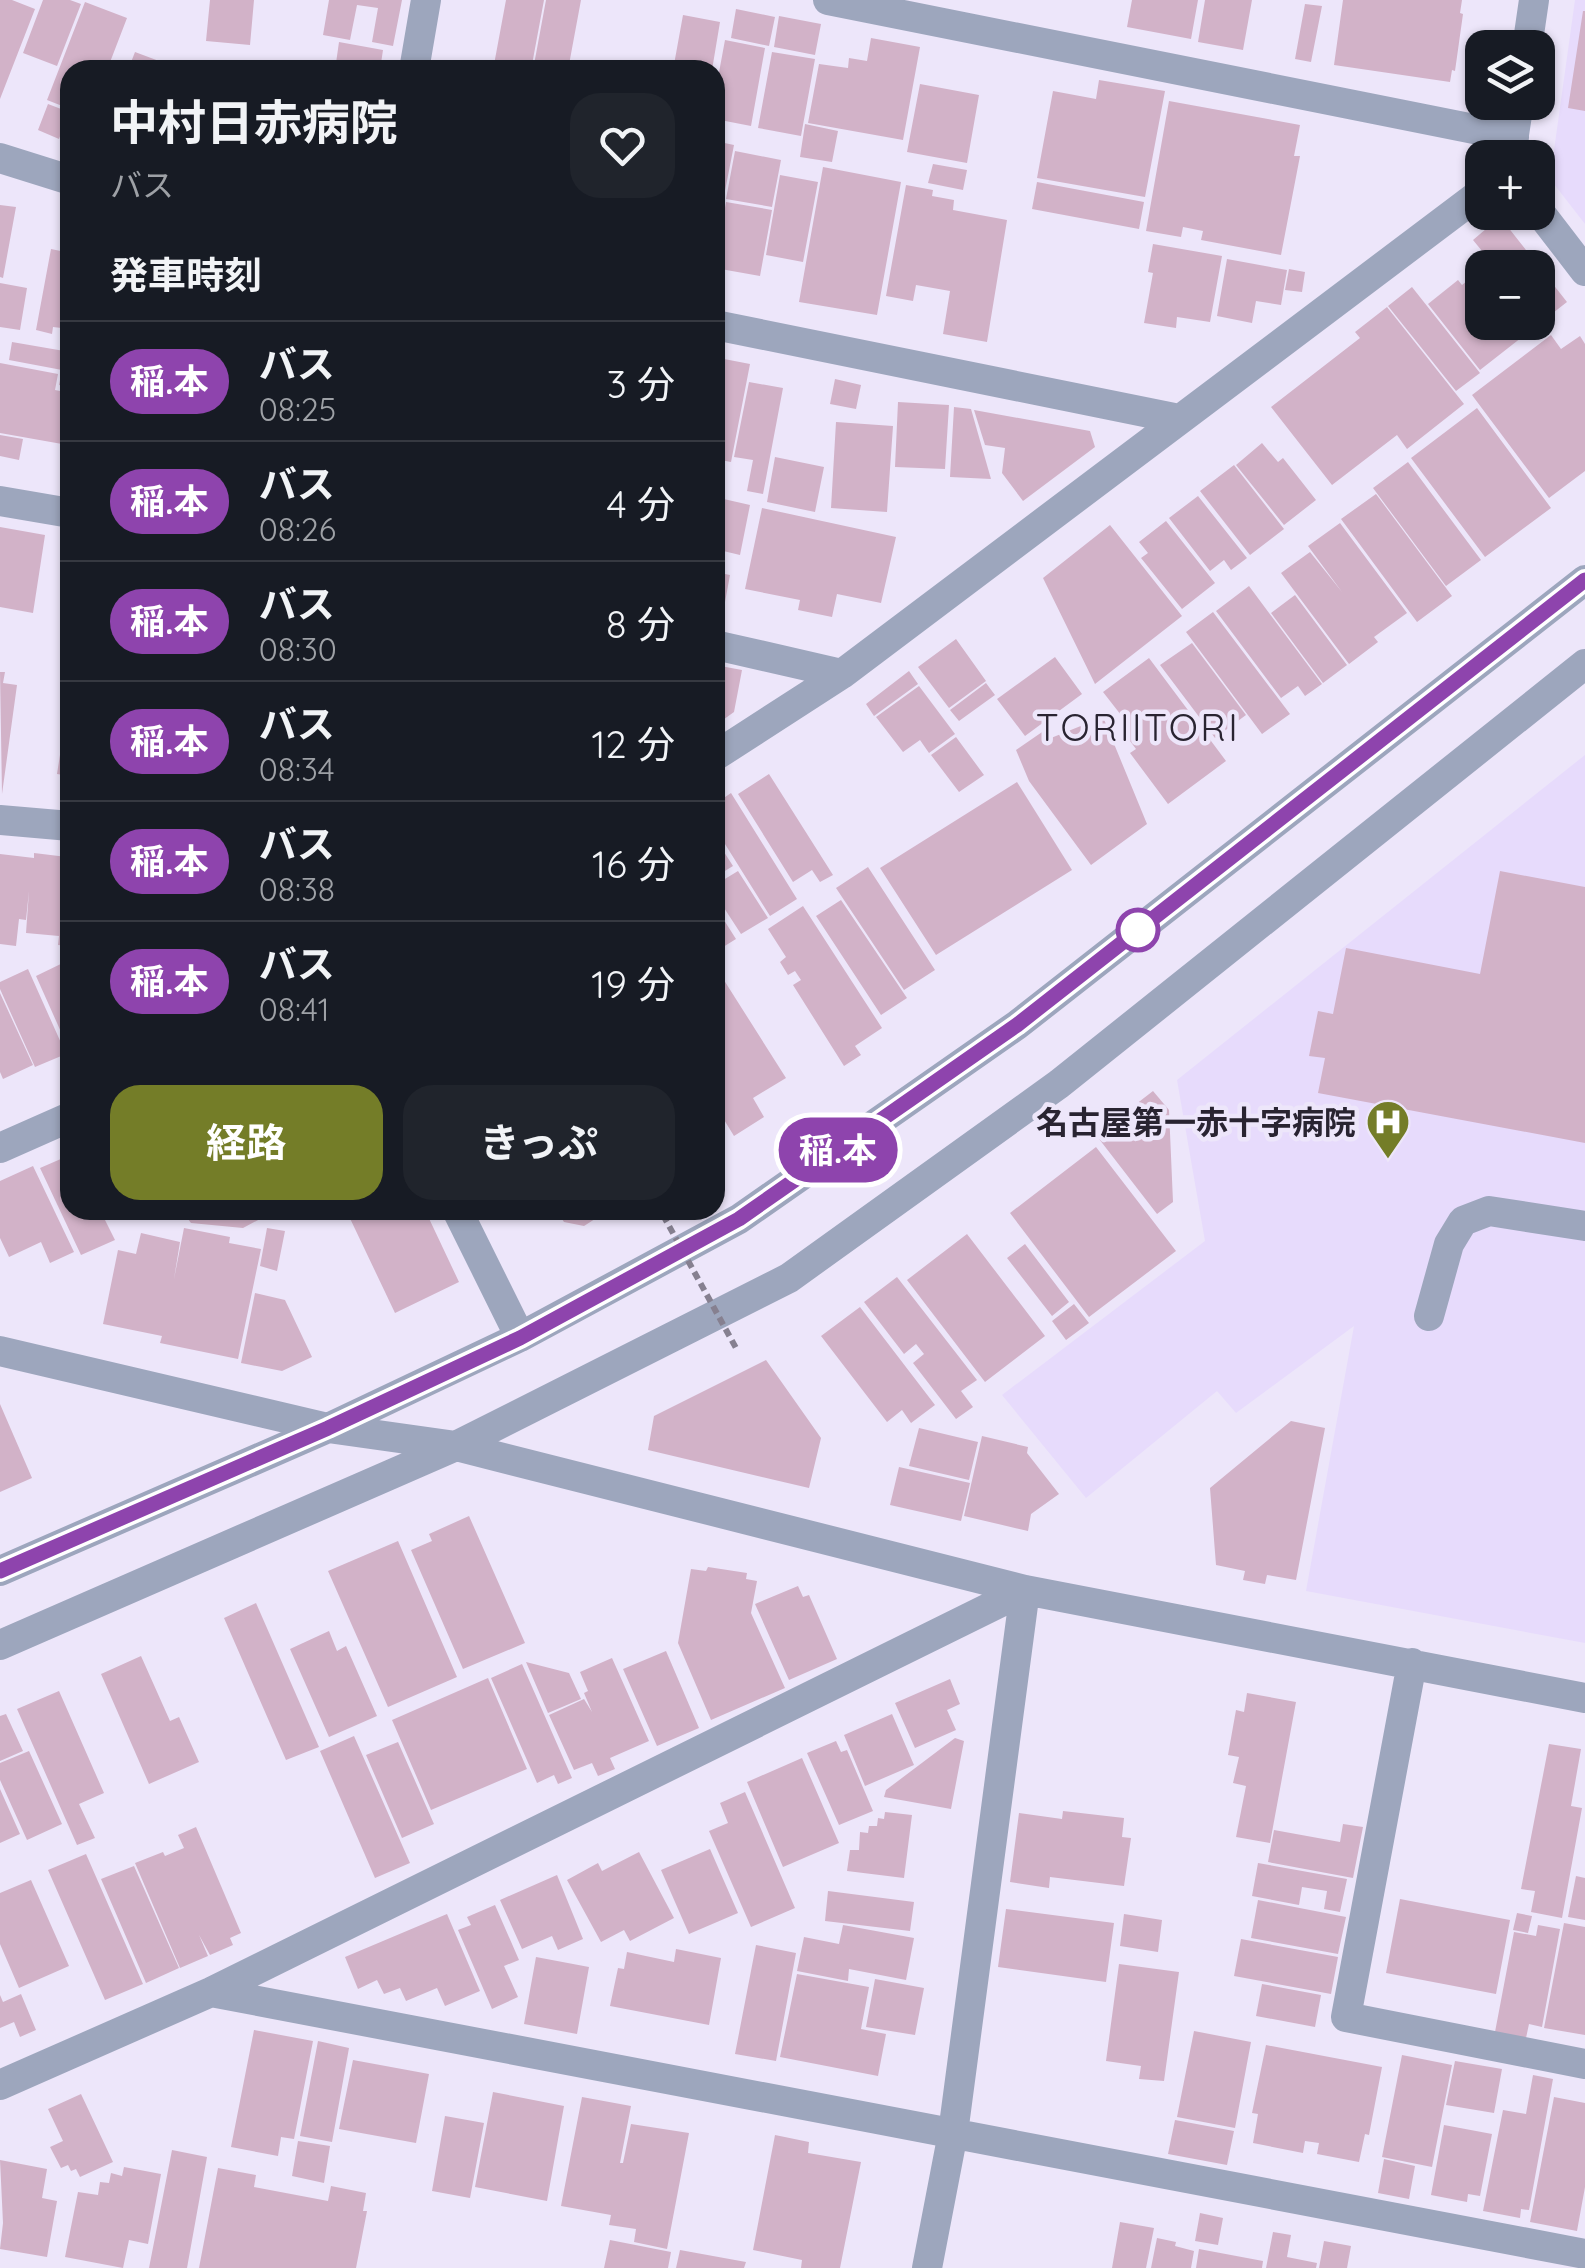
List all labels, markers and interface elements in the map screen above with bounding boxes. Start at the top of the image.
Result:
map controls [1465,30,1555,340]
button: layers [1465,30,1555,120]
text: 中村日赤病院 [110,92,398,152]
button: heart [570,93,675,198]
button: + [1465,140,1555,230]
text: バス [110,165,174,205]
button: − [1465,250,1555,340]
text: 発車時刻 [110,251,262,299]
text: バス [259,340,335,388]
text: 稲.本 [130,359,209,403]
text: 3 分 [607,360,675,408]
text: 08:25 [259,389,336,429]
text: バス [259,460,335,508]
text: 稲.本 [130,479,209,523]
text: 4 分 [607,480,675,528]
text: 08:26 [259,509,336,549]
text: バス [259,580,335,628]
text: 稲.本 [130,599,209,643]
text: 8 分 [606,600,675,648]
text: 08:30 [259,629,337,669]
text: バス [259,700,335,748]
district label: TORIITORI [1036,703,1240,751]
text: 稲.本 [130,719,209,763]
text: 12 分 [592,720,675,768]
text: 08:34 [259,749,335,789]
text: バス [259,820,335,868]
text: 稲.本 [130,839,209,883]
text: 16 分 [592,840,675,888]
text: 08:38 [259,869,335,909]
unlabelled marker [1117,909,1159,951]
text: バス [259,940,335,988]
text: 稲.本 [130,959,209,1003]
text: 19 分 [591,960,675,1008]
text: 08:41 [259,989,330,1029]
button: 経路 [110,1085,383,1200]
button: きっぷ [403,1085,675,1200]
hospital icon: 名古屋第一赤十字病院 [1365,1099,1411,1160]
place label: 名古屋第一赤十字病院 [1036,1102,1356,1142]
line badge: 稲.本 [780,1118,896,1182]
text: 稲.本 [799,1128,877,1172]

